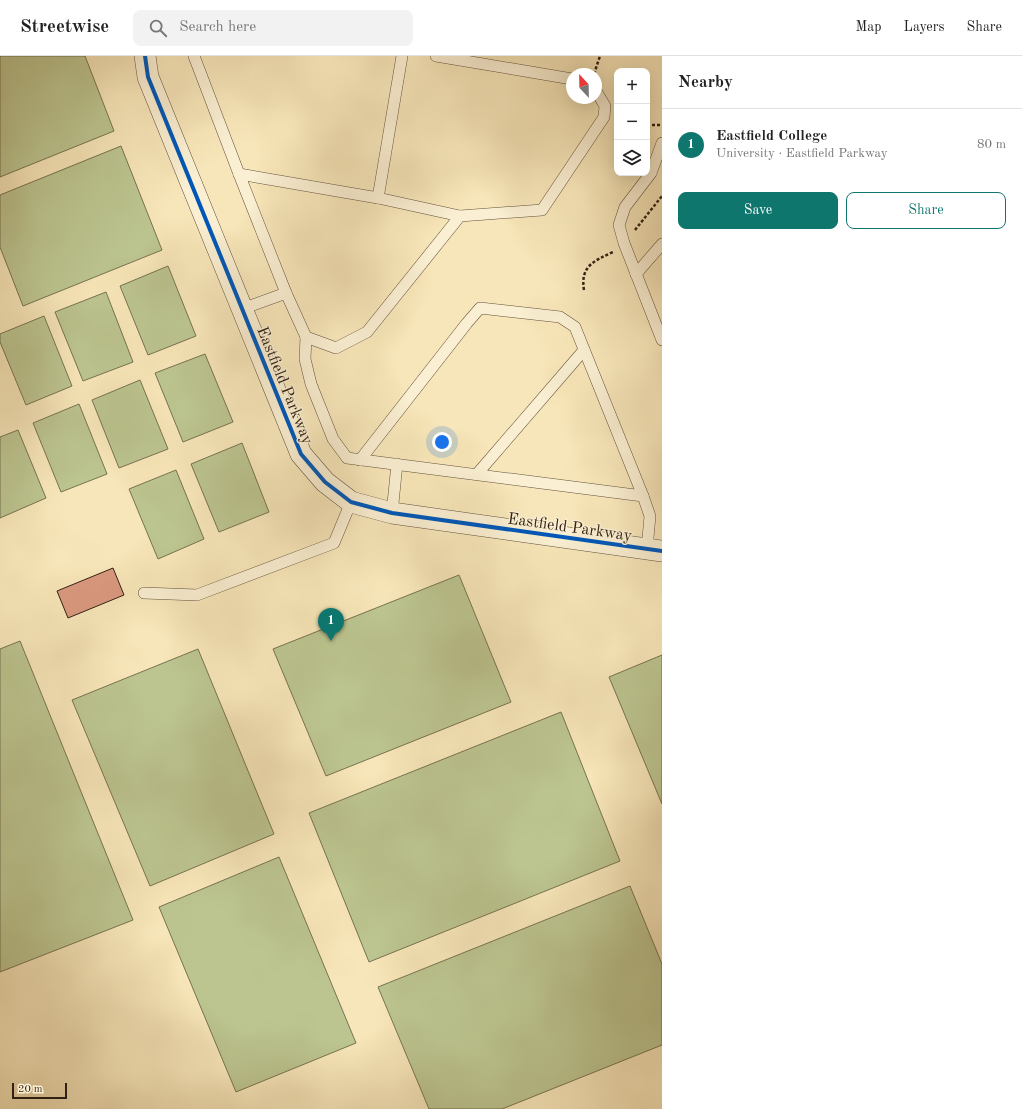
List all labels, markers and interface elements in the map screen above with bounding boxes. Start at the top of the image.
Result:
search box [133,10,413,46]
icon: search [147,17,169,39]
text: Streetwise [20,18,109,37]
text: Search here [179,20,256,35]
text: Map [856,20,882,34]
text: Layers [904,20,945,34]
text: Share [967,20,1002,34]
north arrow [566,68,602,104]
map controls [614,68,650,176]
button: + [614,68,650,104]
text: Nearby [678,74,733,91]
button: − [614,104,650,140]
text: Eastfield College [716,129,827,144]
text: 1 [687,138,695,151]
text: 80 m [977,138,1006,151]
button: layers [614,140,650,176]
text: University · Eastfield Parkway [716,147,888,160]
button: Save [678,192,838,229]
button: Share [846,192,1006,229]
street label: Eastfield Parkway [253,325,315,447]
your location [432,432,452,452]
street label: Eastfield Parkway [506,511,633,545]
pin: 1 [318,608,344,641]
scale bar [12,1081,67,1100]
text: 20 m [18,1084,43,1095]

